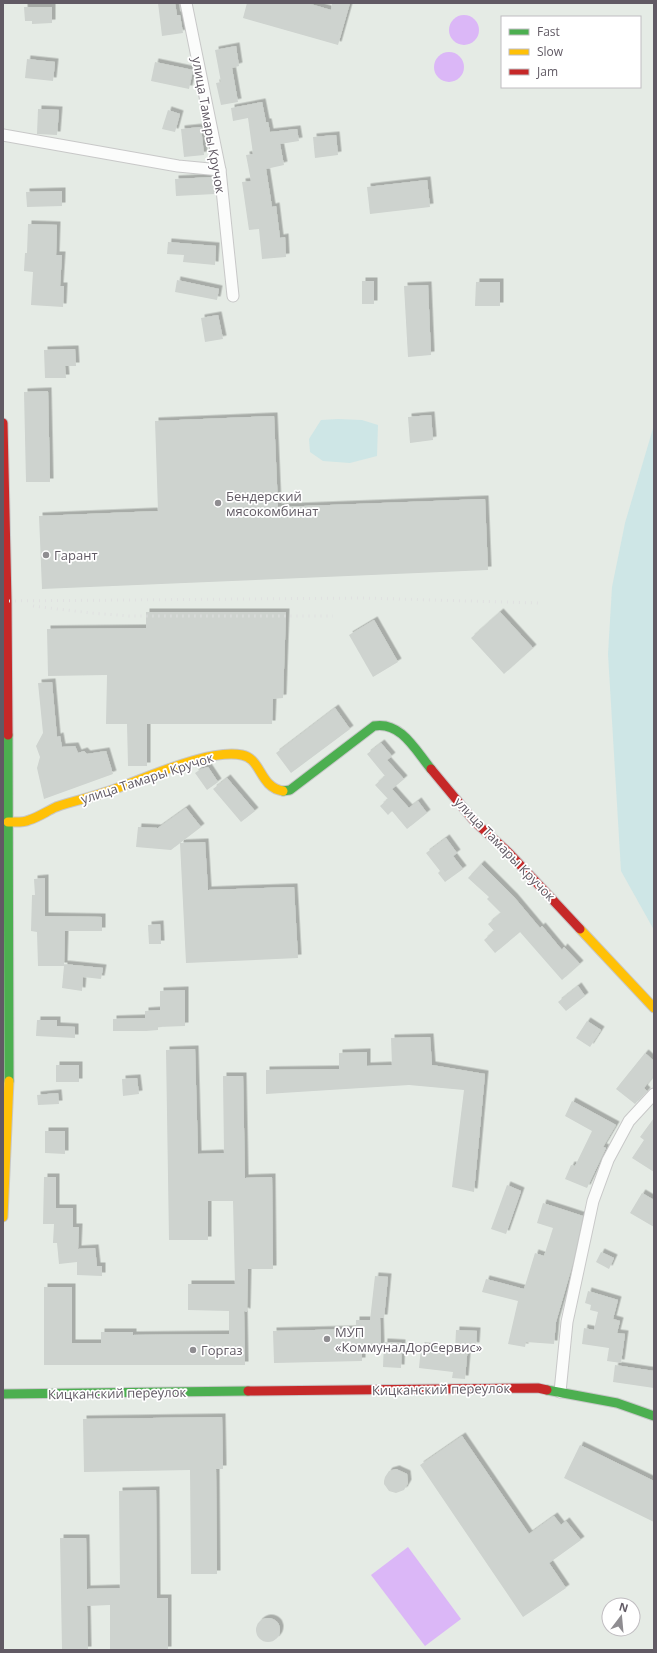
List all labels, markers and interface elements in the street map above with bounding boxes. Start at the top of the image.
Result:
legend [501,16,641,88]
text: Fast [537,23,560,40]
text: Slow [537,43,564,60]
street label: улица Тамары Кручок [188,55,230,195]
text: Jam [536,63,558,80]
place label: Бендерский мясокомбинат [226,487,318,520]
marker: Бендерский мясокомбинат [213,498,223,508]
place label: Гарант [54,546,98,564]
marker: Гарант [41,550,51,560]
street label: улица Тамары Кручок [78,748,216,808]
street label: улица Тамары Кручок [451,793,560,905]
place label: МУП «КоммуналДорСервис» [335,1323,482,1356]
marker: МУП «КоммуналДорСервис» [322,1334,332,1344]
place label: Горгаз [201,1341,243,1359]
marker: Горгаз [188,1345,198,1355]
street label: Кицканский переулок [372,1379,511,1399]
street label: Кицканский переулок [48,1383,187,1403]
north arrow [601,1597,641,1637]
text: N [618,1598,630,1615]

